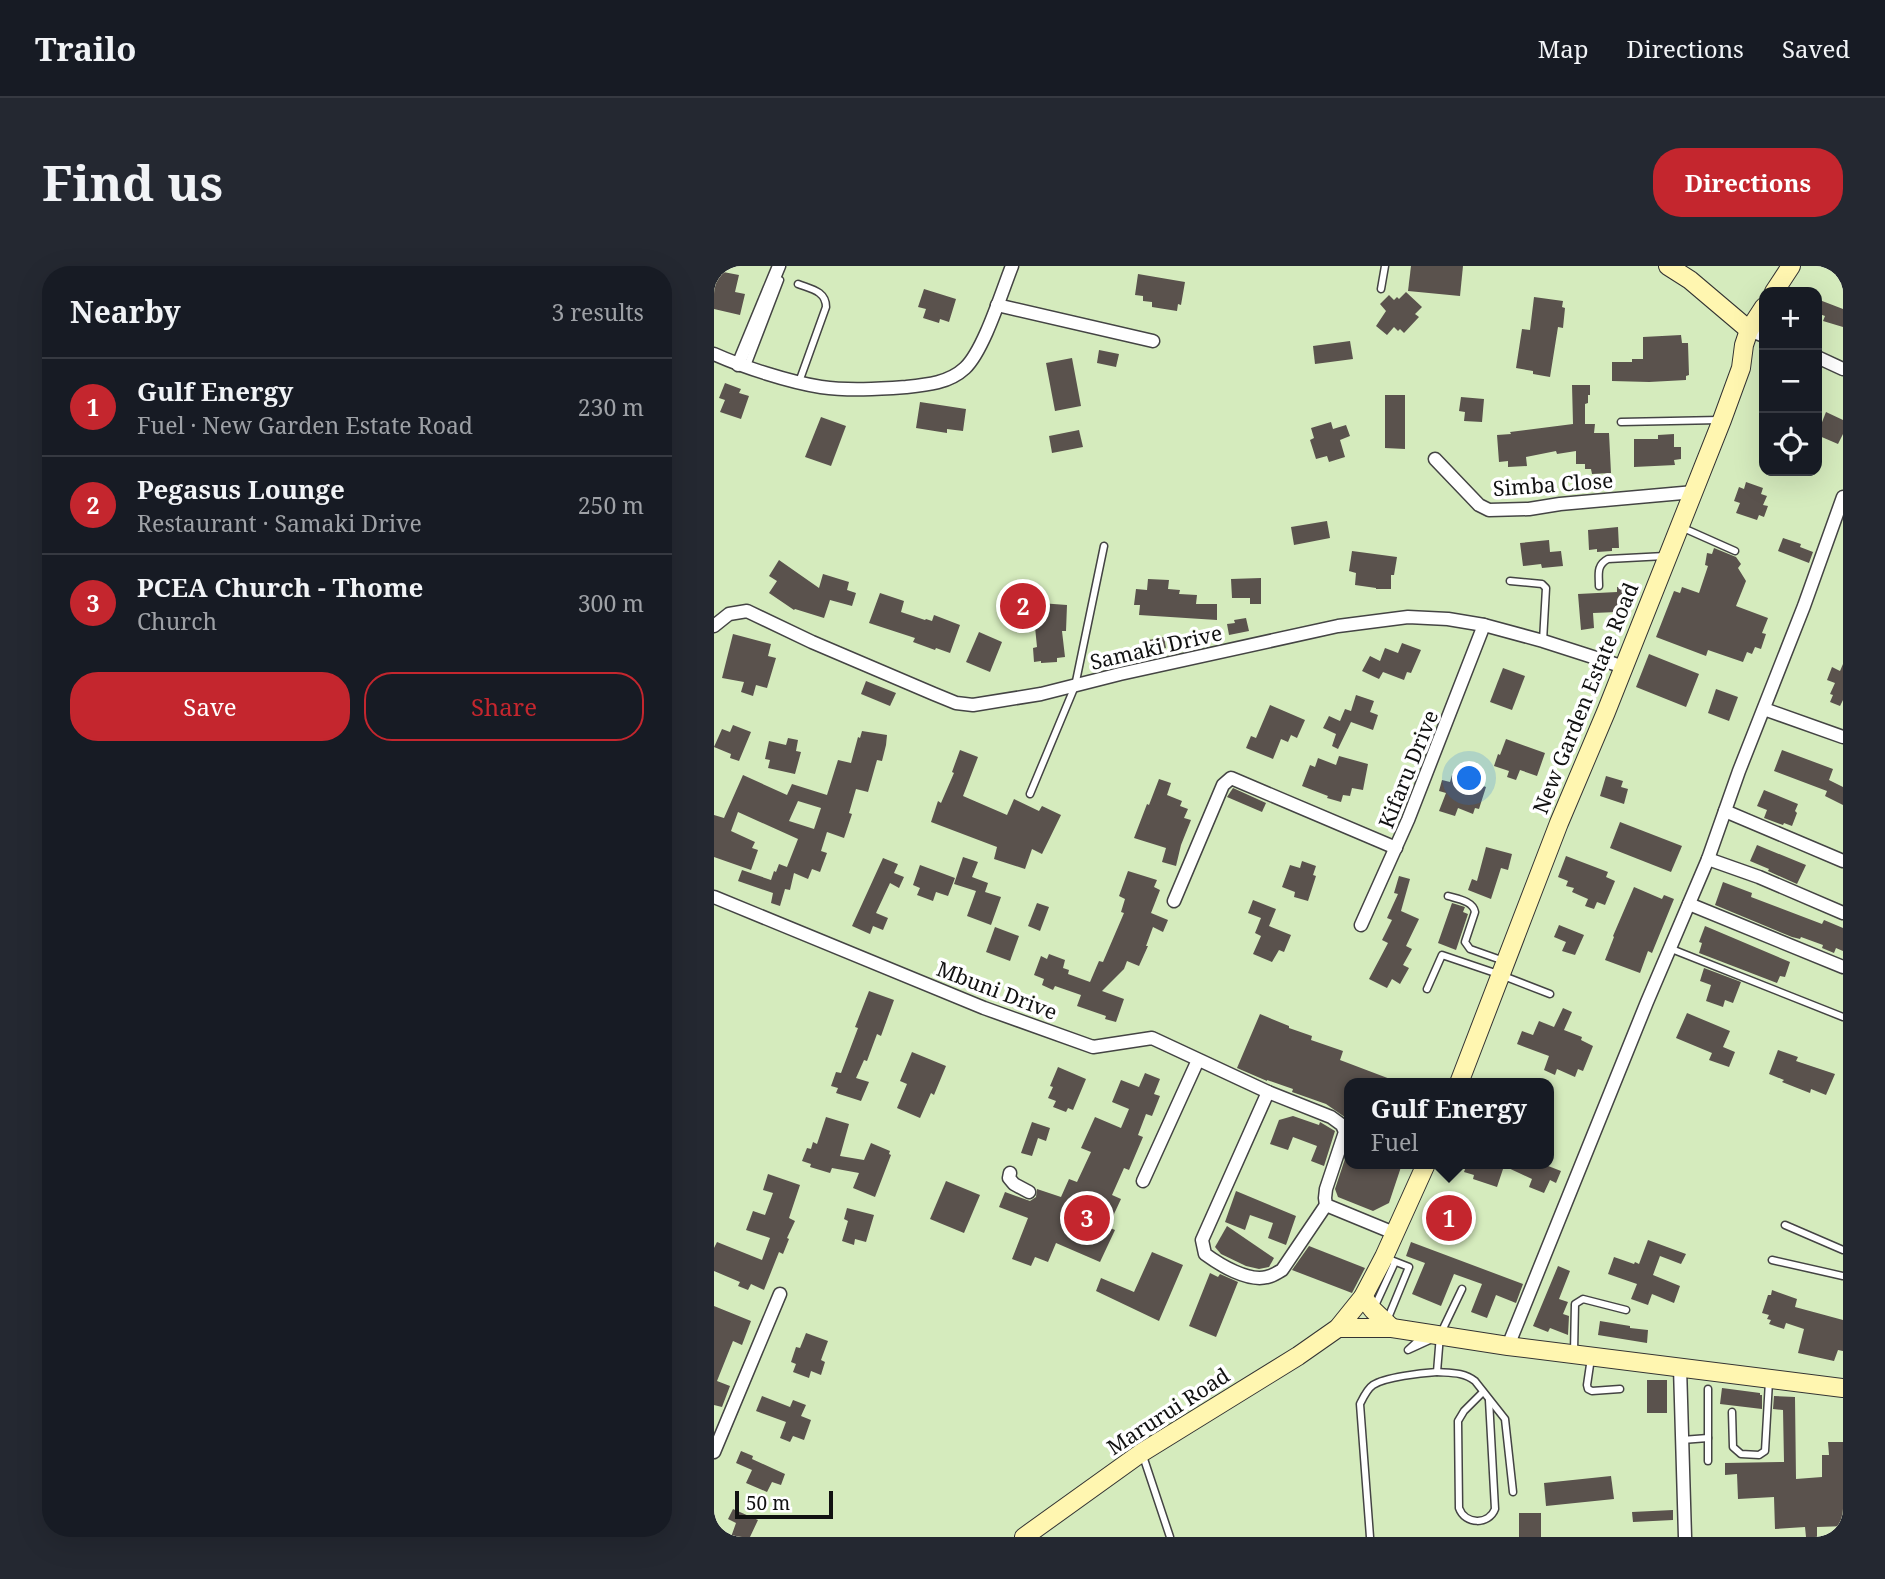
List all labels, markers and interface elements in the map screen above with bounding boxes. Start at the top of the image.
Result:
text: Trailo [35,26,136,71]
text: Map [1538,32,1589,65]
text: Directions [1627,32,1744,65]
text: Saved [1782,32,1850,65]
button: Directions [1653,148,1843,217]
text: Find us [42,149,223,215]
map controls [1759,287,1822,476]
button: + [1759,287,1822,350]
text: Nearby [70,291,181,332]
text: 3 results [551,296,644,328]
button: − [1759,350,1822,413]
text: Gulf Energy [137,373,293,409]
text: 1 [87,391,100,423]
text: 230 m [578,391,644,423]
text: Fuel · New Garden Estate Road [137,409,473,441]
button: locate [1759,413,1822,476]
street label: Simba Close [1492,466,1614,502]
text: Pegasus Lounge [137,471,345,507]
text: 2 [87,489,100,521]
text: 250 m [578,489,644,521]
text: Restaurant · Samaki Drive [137,507,422,539]
text: PCEA Church - Thome [137,569,423,605]
street label: New Garden Estate Road [1526,578,1644,818]
pin: 2 [1000,580,1046,632]
text: 3 [87,587,100,619]
text: 300 m [578,587,644,619]
text: Church [137,605,217,637]
street label: Samaki Drive [1087,618,1225,676]
button: Save [70,672,350,741]
button: Share [364,672,644,741]
street label: Kifaru Drive [1372,706,1444,832]
your location [1452,761,1486,795]
street label: Mbuni Drive [933,954,1061,1026]
popup [1344,1078,1554,1169]
text: Gulf Energy [1371,1090,1527,1126]
text: Fuel [1371,1126,1418,1158]
pin: 3 [1064,1192,1110,1244]
pin: 1 [1426,1192,1472,1244]
street label: Marurui Road [1101,1361,1235,1461]
scale bar [735,1488,833,1520]
text: 50 m [746,1490,790,1516]

